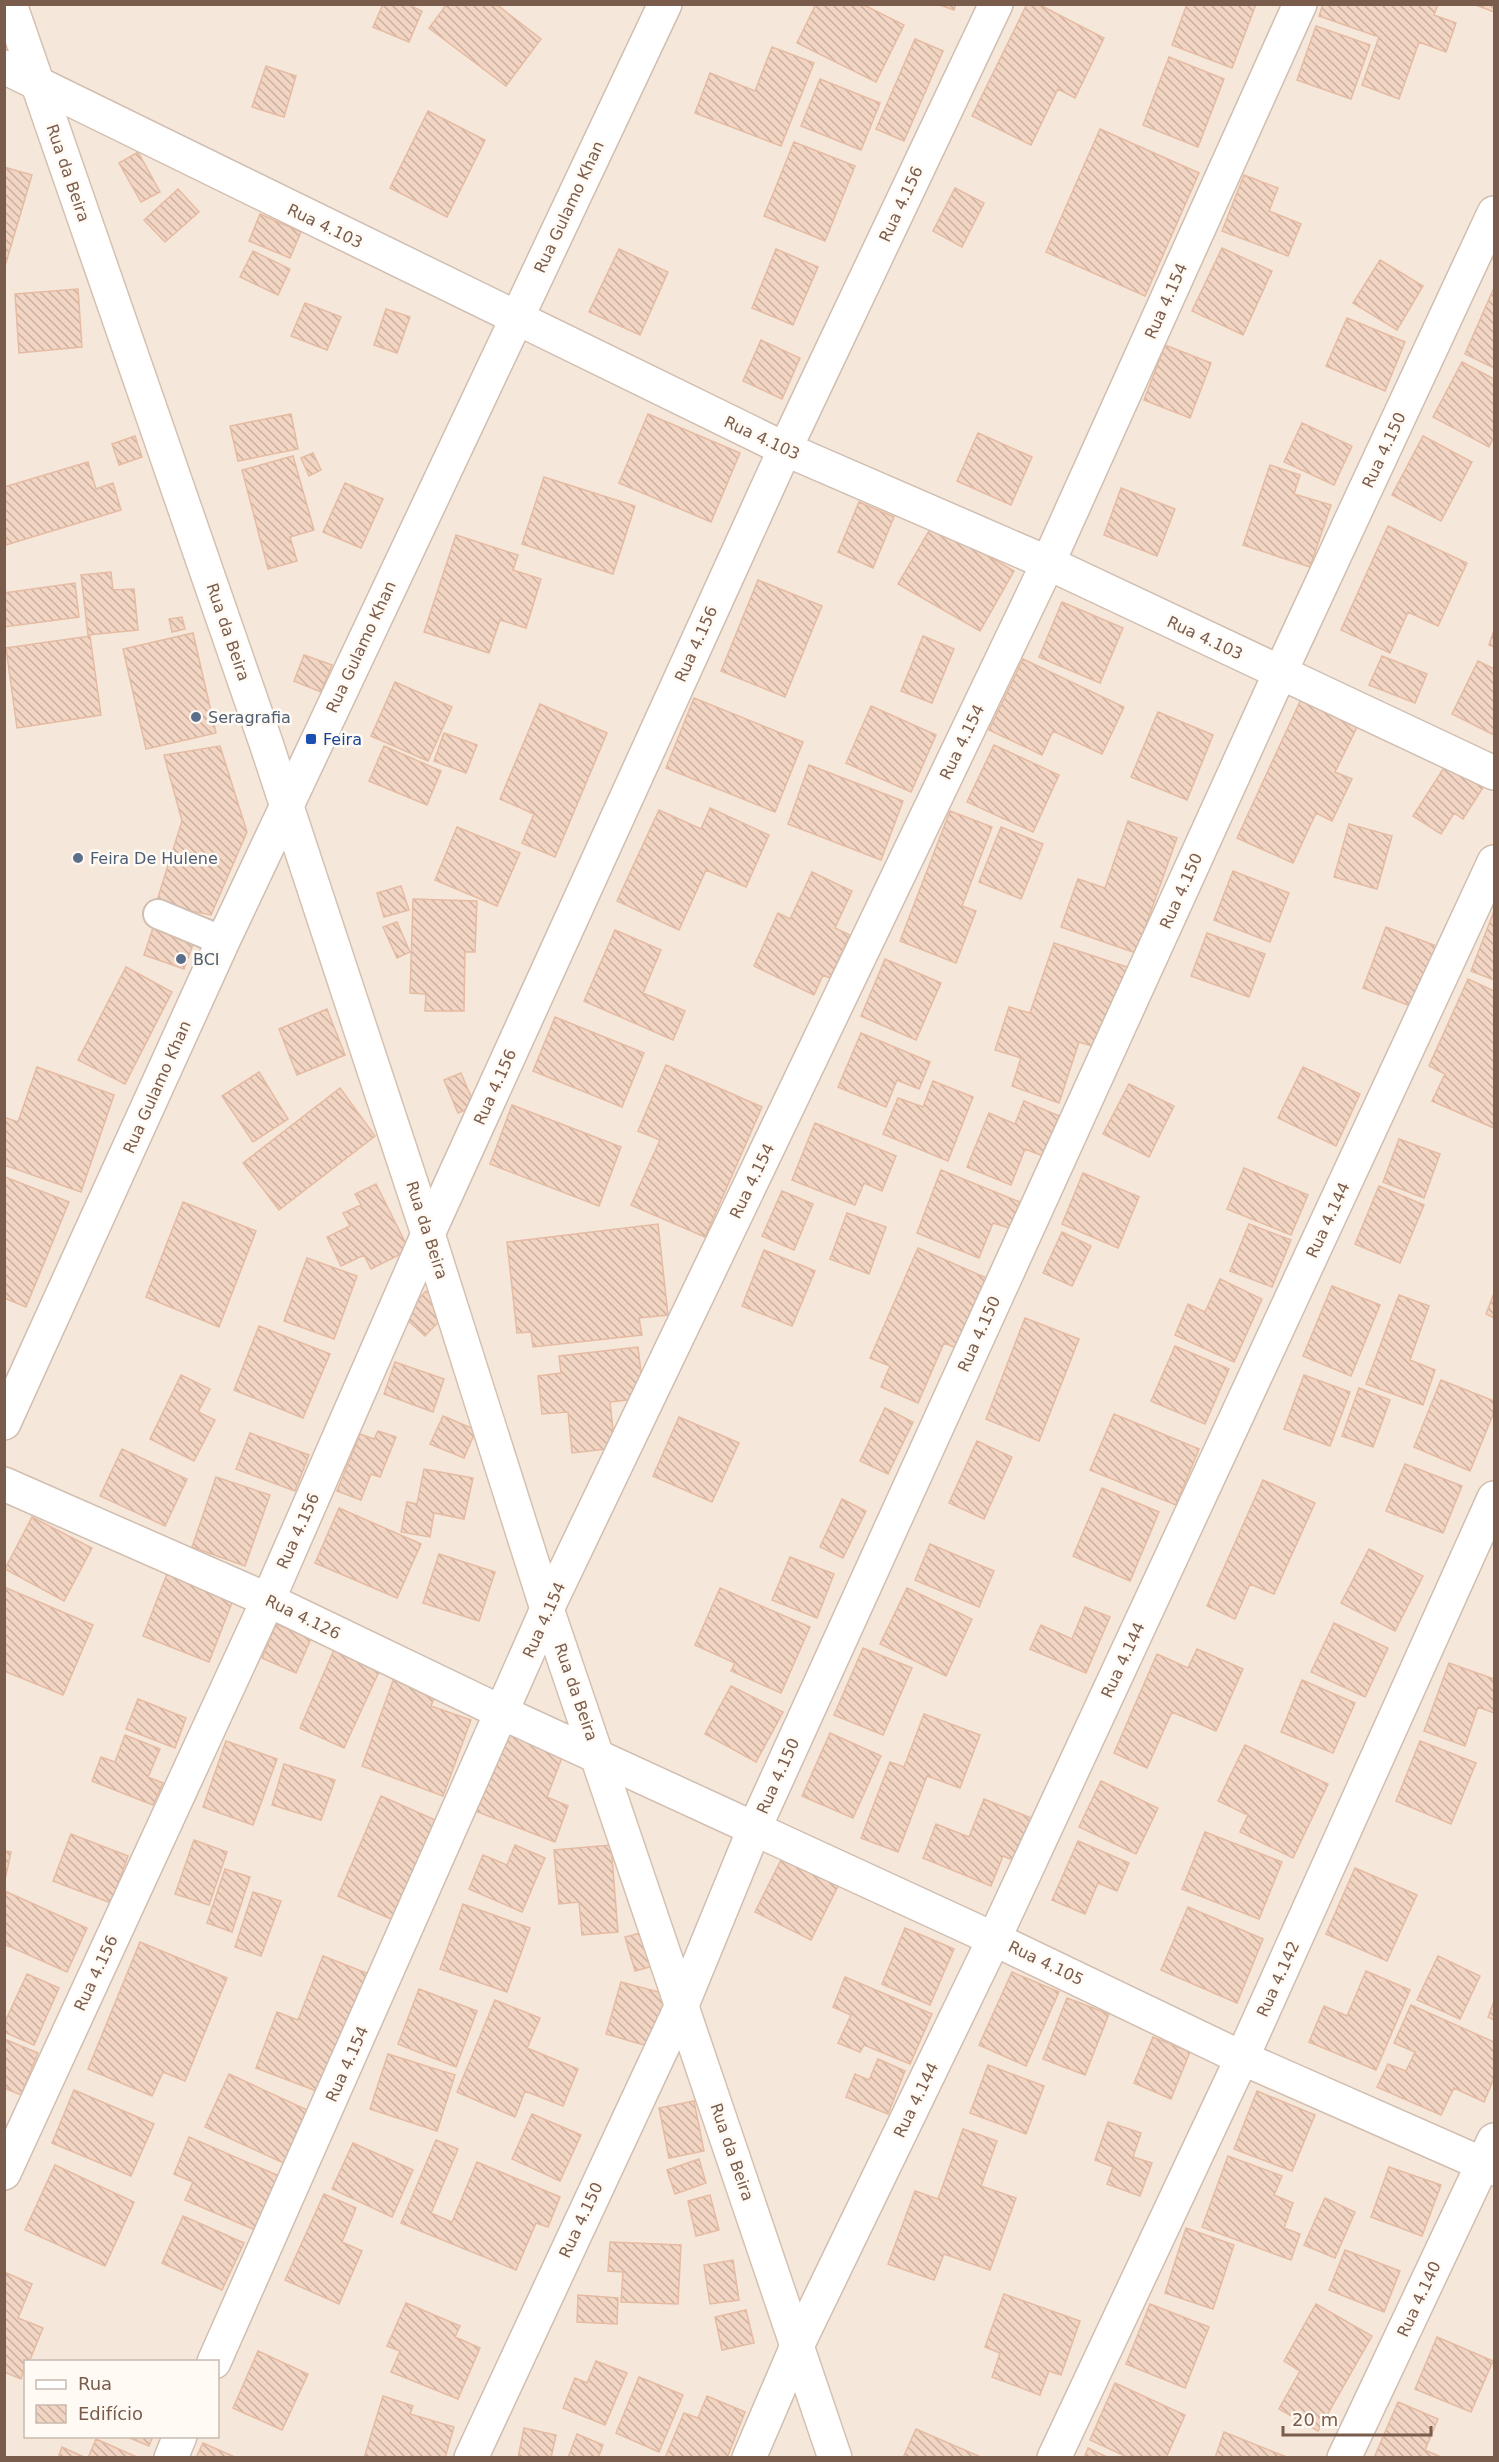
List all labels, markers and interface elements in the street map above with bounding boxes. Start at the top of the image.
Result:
street label: Rua da Beira [42,122,94,224]
street label: Rua Gulamo Khan [530,138,608,276]
street label: Rua 4.156 [875,163,927,245]
street label: Rua 4.103 [284,200,366,252]
street label: Rua 4.154 [1141,260,1191,342]
street label: Rua 4.150 [1358,409,1410,491]
street label: Rua 4.103 [721,412,803,464]
street label: Rua Gulamo Khan [322,578,400,716]
street label: Rua da Beira [202,581,254,683]
street label: Rua 4.156 [671,603,721,685]
street label: Rua 4.103 [1164,612,1246,664]
street label: Rua 4.154 [936,701,988,783]
place label: Seragrafia [208,708,291,727]
marker: Seragrafia [189,710,203,724]
place label: Feira [323,730,362,749]
marker: Feira [304,732,318,746]
place label: Feira De Hulene [90,849,218,868]
street label: Rua 4.150 [1156,850,1206,932]
marker: Feira De Hulene [71,851,85,865]
place label: BCI [193,950,220,969]
marker: BCI [174,952,188,966]
street label: Rua Gulamo Khan [119,1018,195,1156]
street label: Rua 4.156 [470,1046,520,1128]
street label: Rua 4.154 [726,1140,778,1222]
street label: Rua da Beira [402,1179,452,1281]
street label: Rua 4.144 [1302,1179,1354,1261]
street label: Rua 4.150 [954,1293,1004,1375]
street label: Rua 4.156 [273,1490,323,1572]
street label: Rua 4.154 [519,1579,569,1661]
street label: Rua 4.126 [262,1591,344,1643]
street label: Rua 4.144 [1097,1619,1149,1701]
street label: Rua da Beira [550,1641,602,1743]
street label: Rua 4.150 [753,1735,803,1817]
street label: Rua 4.156 [70,1932,122,2014]
street label: Rua 4.105 [1005,1937,1087,1989]
street label: Rua 4.142 [1253,1938,1303,2020]
street label: Rua 4.154 [322,2023,372,2105]
street label: Rua 4.144 [890,2059,942,2141]
street label: Rua da Beira [706,2101,758,2203]
street label: Rua 4.150 [555,2179,607,2261]
street label: Rua 4.140 [1393,2258,1445,2340]
legend [24,2360,219,2438]
text: Rua [78,2373,112,2394]
scale bar [1283,2399,1432,2437]
text: Edifício [78,2403,143,2424]
text: 20 m [1292,2409,1338,2430]

